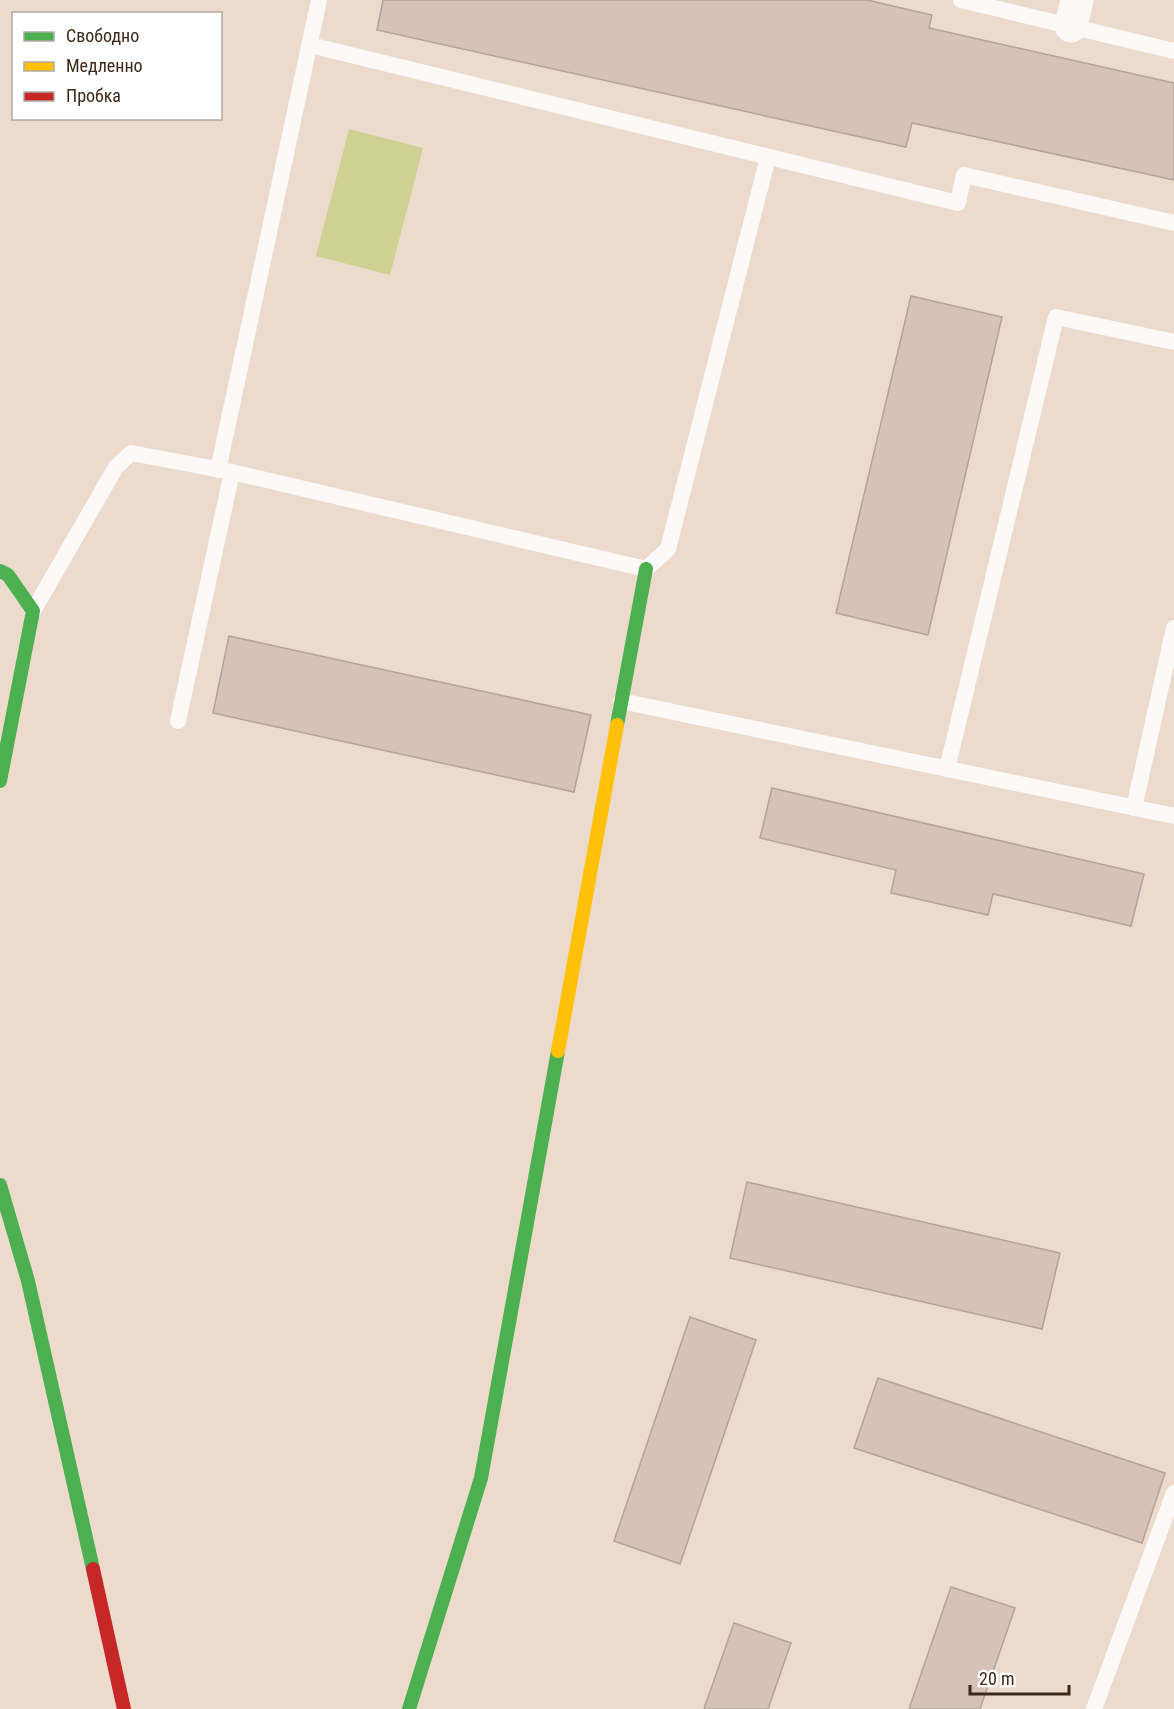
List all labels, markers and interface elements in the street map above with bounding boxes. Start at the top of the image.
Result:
legend [12,12,222,120]
text: Свободно [66,25,139,46]
text: Медленно [66,55,143,76]
text: Пробка [66,85,121,106]
scale bar [970,1658,1069,1696]
text: 20 m [979,1668,1014,1689]

